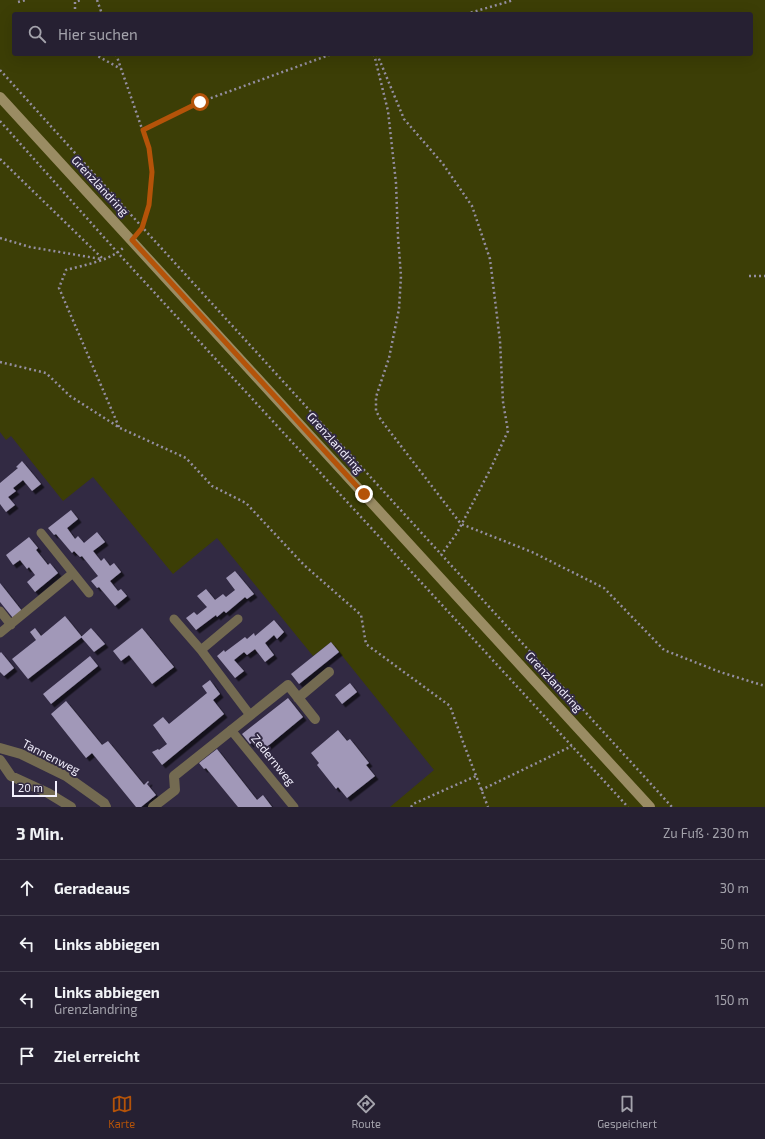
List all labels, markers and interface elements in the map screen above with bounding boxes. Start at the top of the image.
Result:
search box [12,12,753,56]
icon: search [26,23,48,45]
text: Hier suchen [58,25,138,43]
route start [191,93,209,111]
street label: Grenzlandring [69,152,132,219]
street label: Grenzlandring [305,409,367,476]
route end [355,485,373,503]
street label: Grenzlandring [523,648,586,715]
street label: Zedernweg [249,731,299,788]
street label: Tannenweg [20,736,83,777]
scale bar [12,779,57,798]
text: 20 m [18,781,43,794]
text: 3 Min. [16,823,64,843]
text: Zu Fuß · 230 m [663,825,749,841]
icon: ahead [16,877,38,899]
text: Geradeaus [54,879,130,897]
text: 30 m [720,880,749,896]
icon: left [16,933,38,955]
text: Links abbiegen [54,935,160,953]
text: 50 m [720,936,749,952]
text: Links abbiegen [54,983,160,1001]
icon: left [16,989,38,1011]
text: 150 m [715,992,749,1008]
text: Grenzlandring [54,1001,138,1017]
icon: arrive [16,1045,38,1067]
text: Ziel erreicht [54,1047,140,1065]
tab: Karte [108,1093,135,1130]
tab: Route [351,1093,381,1130]
tab: Gespeichert [597,1093,657,1130]

